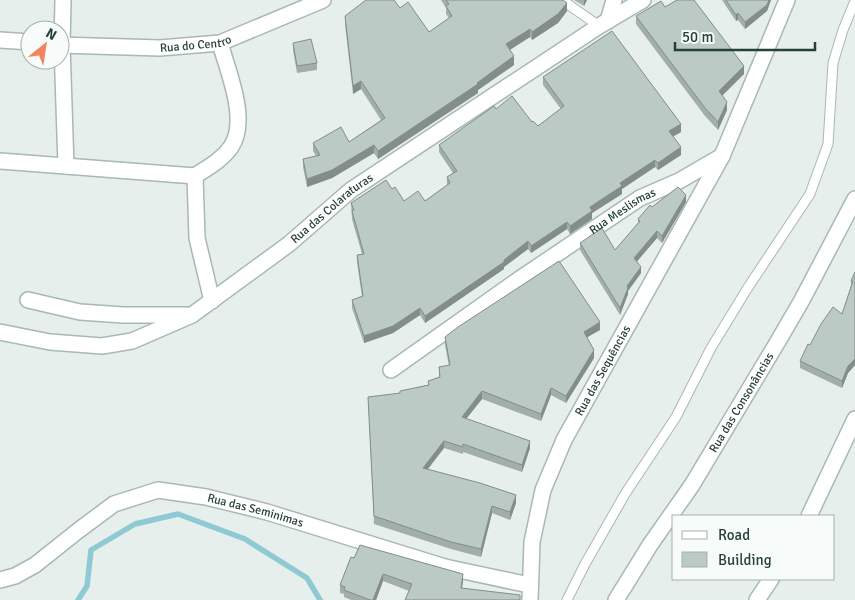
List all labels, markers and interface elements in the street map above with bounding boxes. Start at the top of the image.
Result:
north arrow [20,20,70,70]
scale bar [675,20,815,52]
text: N [43,24,60,44]
text: 50 m [682,28,713,46]
street label: Rua do Centro [159,32,234,55]
street label: Rua das Colaraturas [288,170,376,247]
street label: Rua Meslismas [586,185,658,238]
street label: Rua das Sequências [572,323,634,418]
street label: Rua das Consonâncias [706,350,777,455]
street label: Rua das Seminimas [206,490,305,530]
legend [672,515,835,580]
text: Road [718,526,750,544]
text: Building [718,551,772,569]

